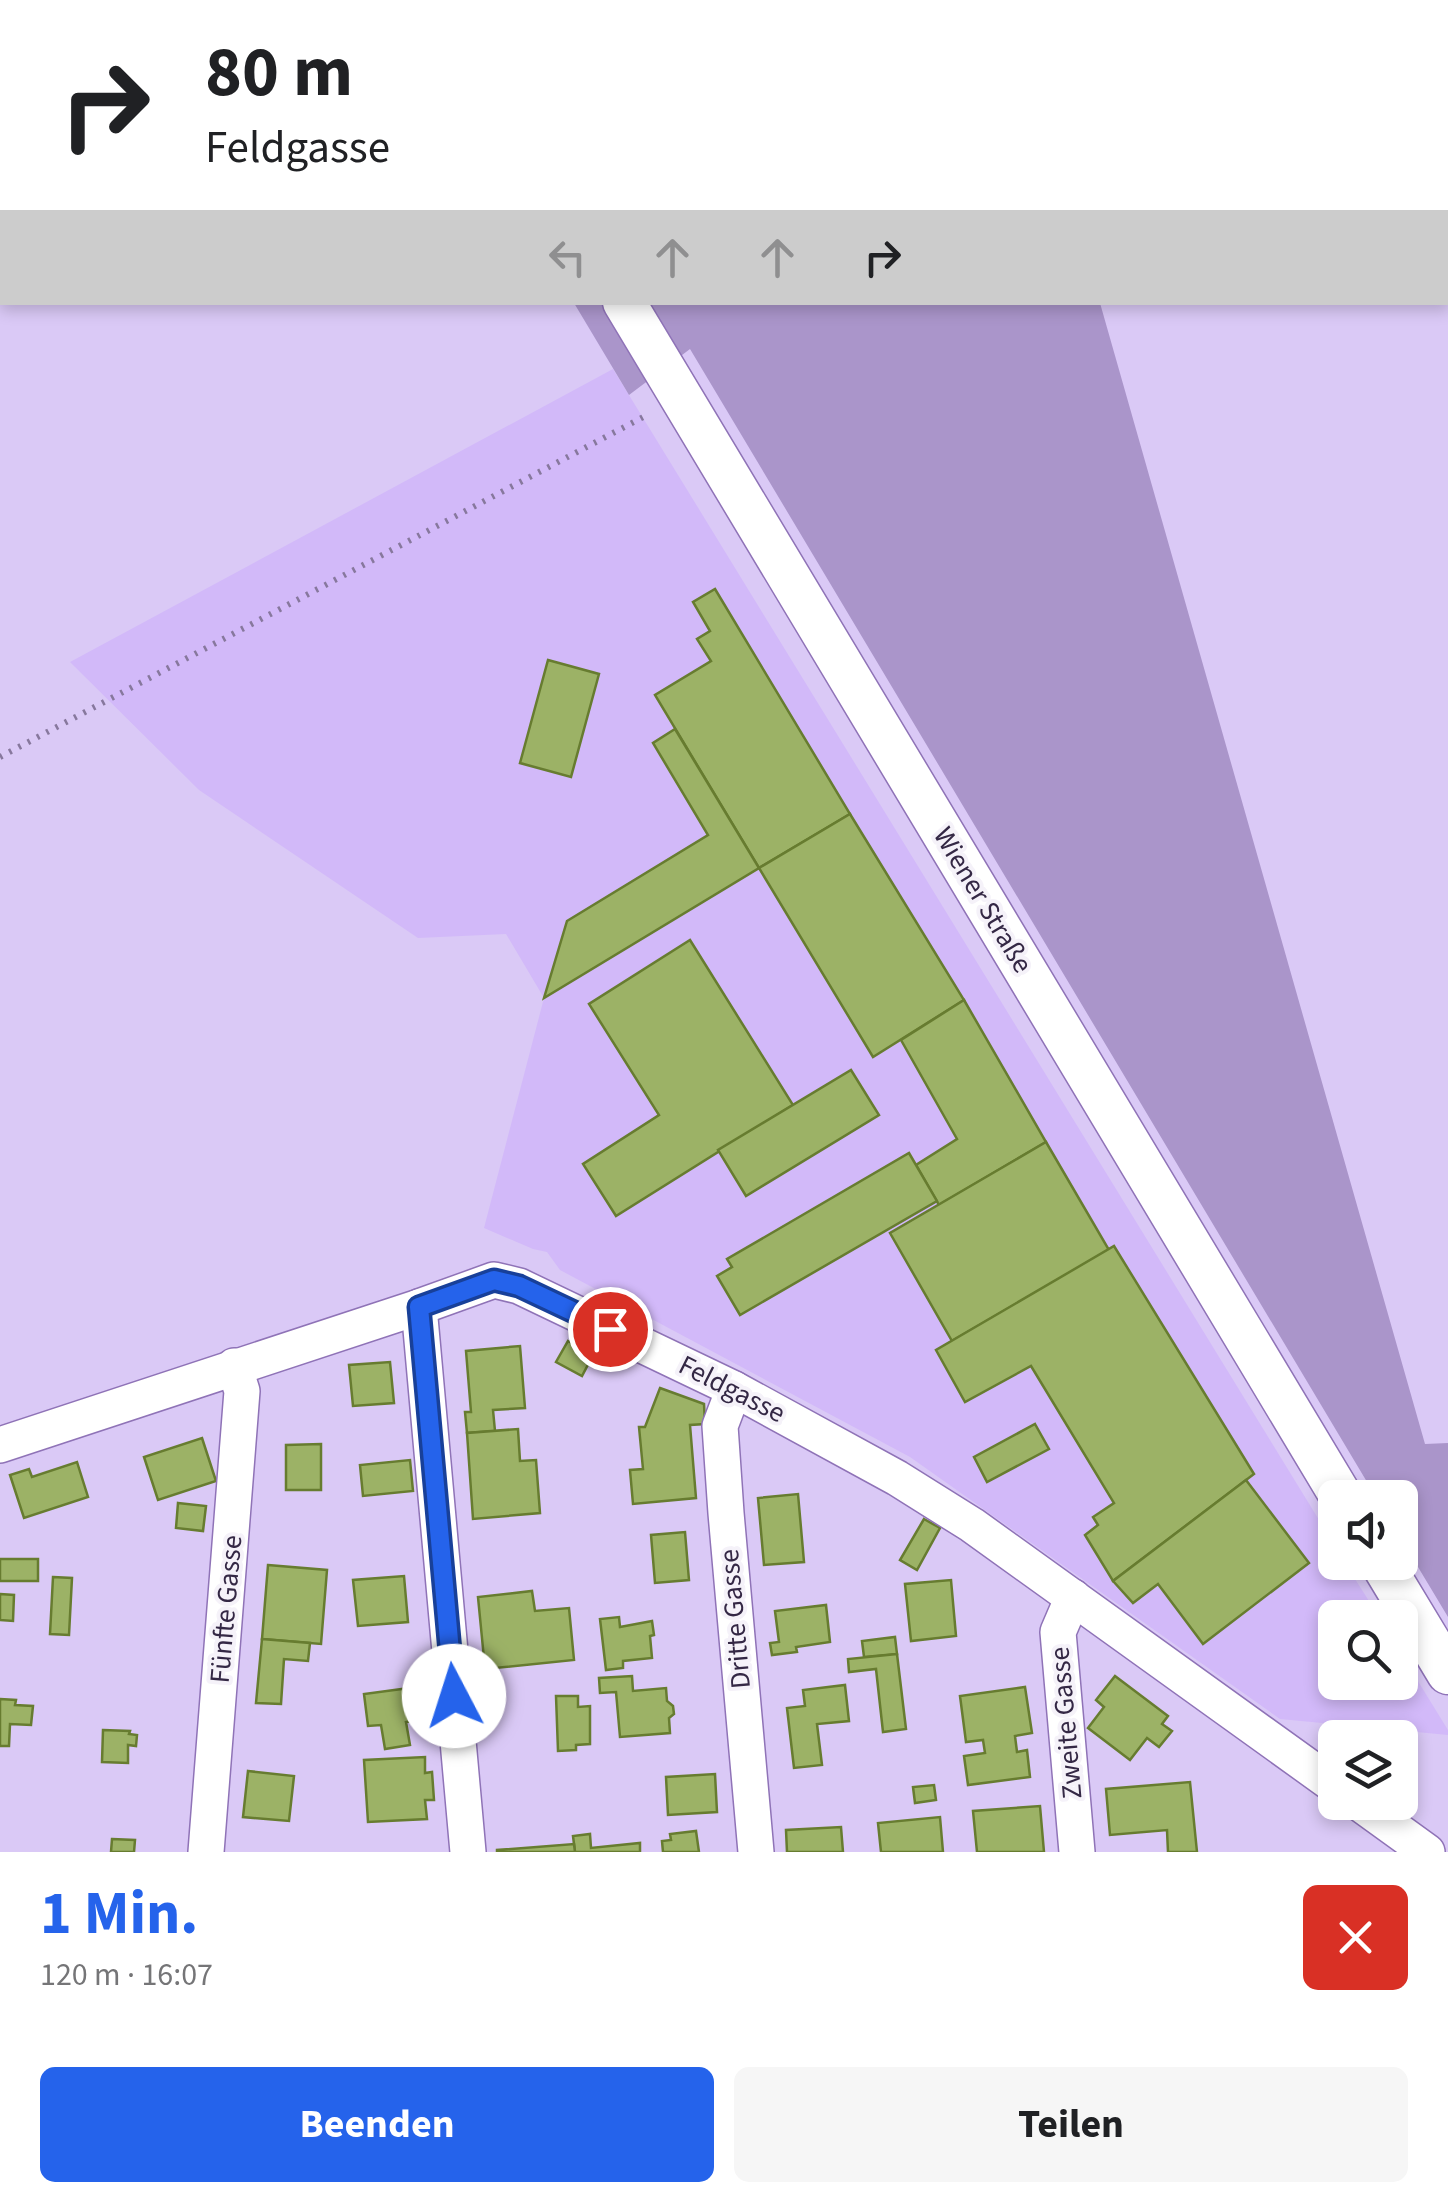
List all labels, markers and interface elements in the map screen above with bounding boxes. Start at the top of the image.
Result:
text: 80 m [205,23,353,123]
icon: right [40,40,170,170]
text: Feldgasse [205,116,390,180]
icon: left [540,230,595,285]
icon: ahead [645,230,700,285]
icon: ahead [750,230,805,285]
icon: right [855,230,910,285]
street label: Wiener Straße [924,819,1042,981]
pin [568,1287,653,1372]
icon: arrive [583,1302,638,1357]
street label: Feldgasse [672,1345,792,1433]
map controls [1318,1480,1418,1820]
button: sound [1318,1480,1418,1580]
street label: Fünfte Gasse [200,1533,252,1685]
street label: Dritte Gasse [709,1547,761,1691]
button: search [1318,1600,1418,1700]
position arrow [402,1644,506,1748]
street label: Zweite Gasse [1039,1645,1093,1801]
button: layers [1318,1720,1418,1820]
text: 1 Min. [40,1872,198,1957]
button: close [1303,1885,1408,1990]
text: 120 m · 16:07 [40,1952,213,1998]
button: Beenden [40,2067,714,2182]
button: Teilen [734,2067,1408,2182]

